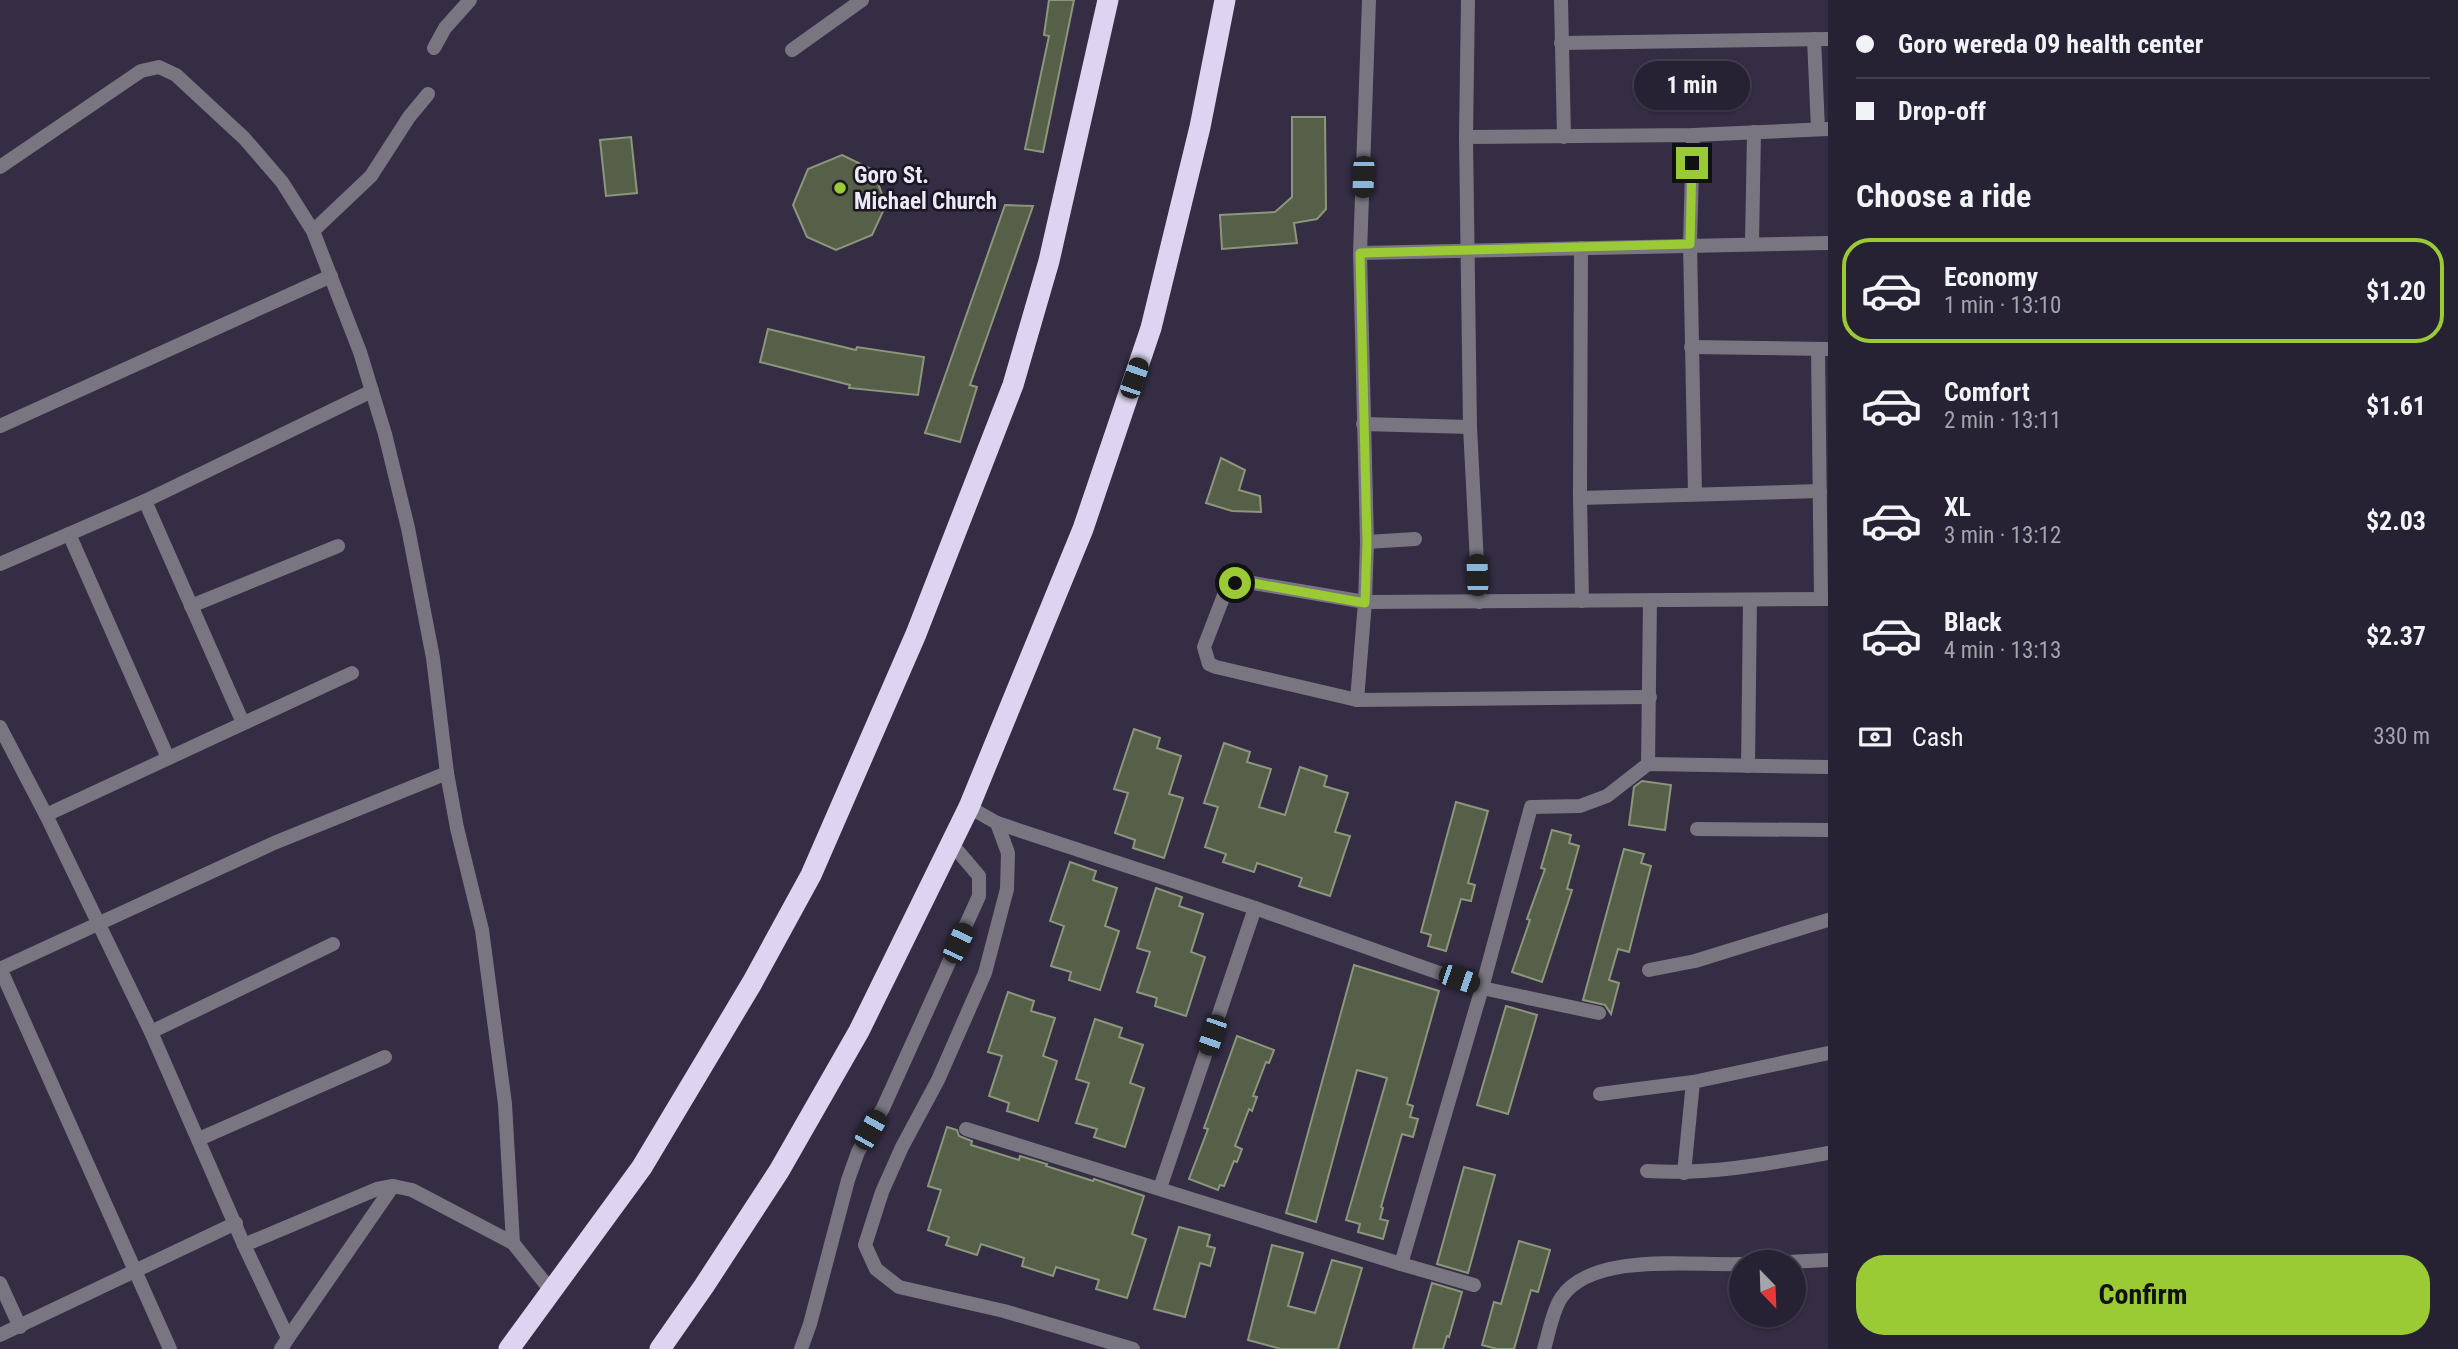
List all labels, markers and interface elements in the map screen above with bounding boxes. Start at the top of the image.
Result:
text: Goro wereda 09 health center [1898,29,2203,59]
callout: 1 min [1634,61,1750,110]
text: 1 min [1666,72,1718,99]
text: Drop-off [1898,96,1986,126]
route end [1676,147,1708,179]
car [1352,156,1375,198]
place label: Goro St. Michael Church [854,162,997,215]
text: Choose a ride [1856,177,2031,215]
marker: Goro St. Michael Church [832,180,848,196]
icon: car [1860,259,1923,322]
text: Economy [1944,262,2038,292]
text: $1.20 [2366,276,2426,306]
text: 1 min · 13:10 [1944,292,2061,319]
car [1118,355,1151,401]
icon: car [1860,374,1923,437]
text: Comfort [1944,377,2030,407]
text: $1.61 [2366,391,2426,421]
text: 2 min · 13:11 [1944,407,2061,434]
icon: car [1860,489,1923,552]
text: XL [1944,492,1971,522]
text: $2.03 [2366,506,2426,536]
text: 3 min · 13:12 [1944,522,2061,549]
car [1466,554,1489,596]
route start [1219,567,1251,599]
icon: car [1860,604,1923,667]
text: Black [1944,607,2002,637]
text: $2.37 [2366,621,2426,651]
text: 4 min · 13:13 [1944,637,2061,664]
icon: cash [1856,718,1894,756]
text: Cash [1912,722,1964,752]
text: 330 m [2373,723,2430,750]
car [940,920,977,966]
car [1436,962,1483,996]
car [1196,1012,1229,1058]
car [851,1107,890,1153]
north arrow [1729,1250,1806,1326]
map controls [1729,1250,1806,1327]
button: Confirm [1856,1255,2430,1335]

